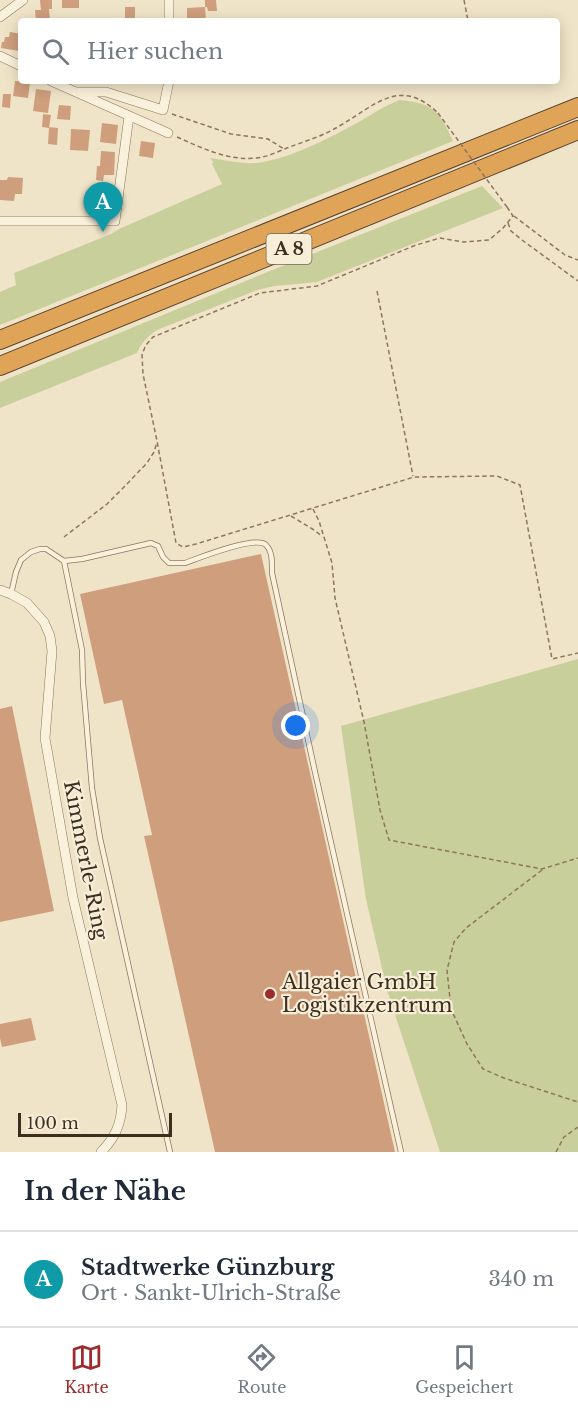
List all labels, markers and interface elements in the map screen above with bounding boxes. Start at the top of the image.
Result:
search box [18,18,560,84]
icon: search [39,35,72,68]
text: Hier suchen [87,38,223,65]
pin: A [84,182,122,232]
road number: A 8 [266,234,312,264]
your location [281,711,310,740]
street label: Kimmerle-Ring [59,778,113,943]
place label: Allgaier GmbH Logistikzentrum [281,970,453,1017]
marker: Allgaier GmbH Logistikzentrum [263,987,277,1001]
scale bar [18,1110,172,1138]
text: 100 m [27,1113,79,1133]
text: In der Nähe [24,1175,186,1207]
text: Stadtwerke Günzburg [81,1254,334,1281]
text: A [35,1267,52,1291]
text: 340 m [489,1267,554,1291]
text: Ort · Sankt-Ulrich-Straße [81,1281,341,1305]
tab: Karte [64,1341,109,1397]
tab: Route [238,1341,286,1397]
tab: Gespeichert [415,1341,514,1397]

